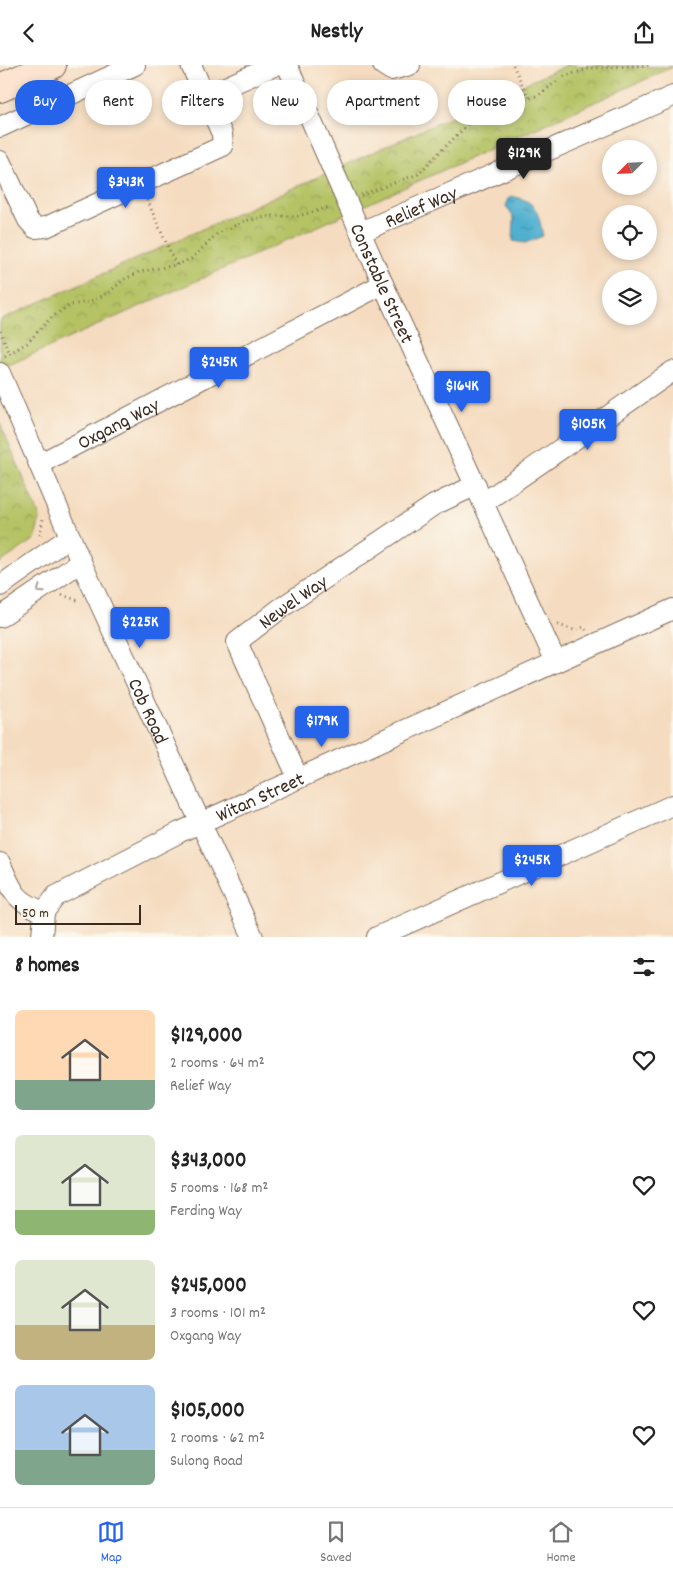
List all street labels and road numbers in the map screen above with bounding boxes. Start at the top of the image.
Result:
street label: Relief Way [381,180,463,237]
street label: Constable Street [341,220,419,349]
street label: Oxgang Way [73,392,166,458]
street label: Newel Way [254,569,335,637]
street label: Cob Road [119,674,174,749]
street label: Witan Street [212,767,310,831]

